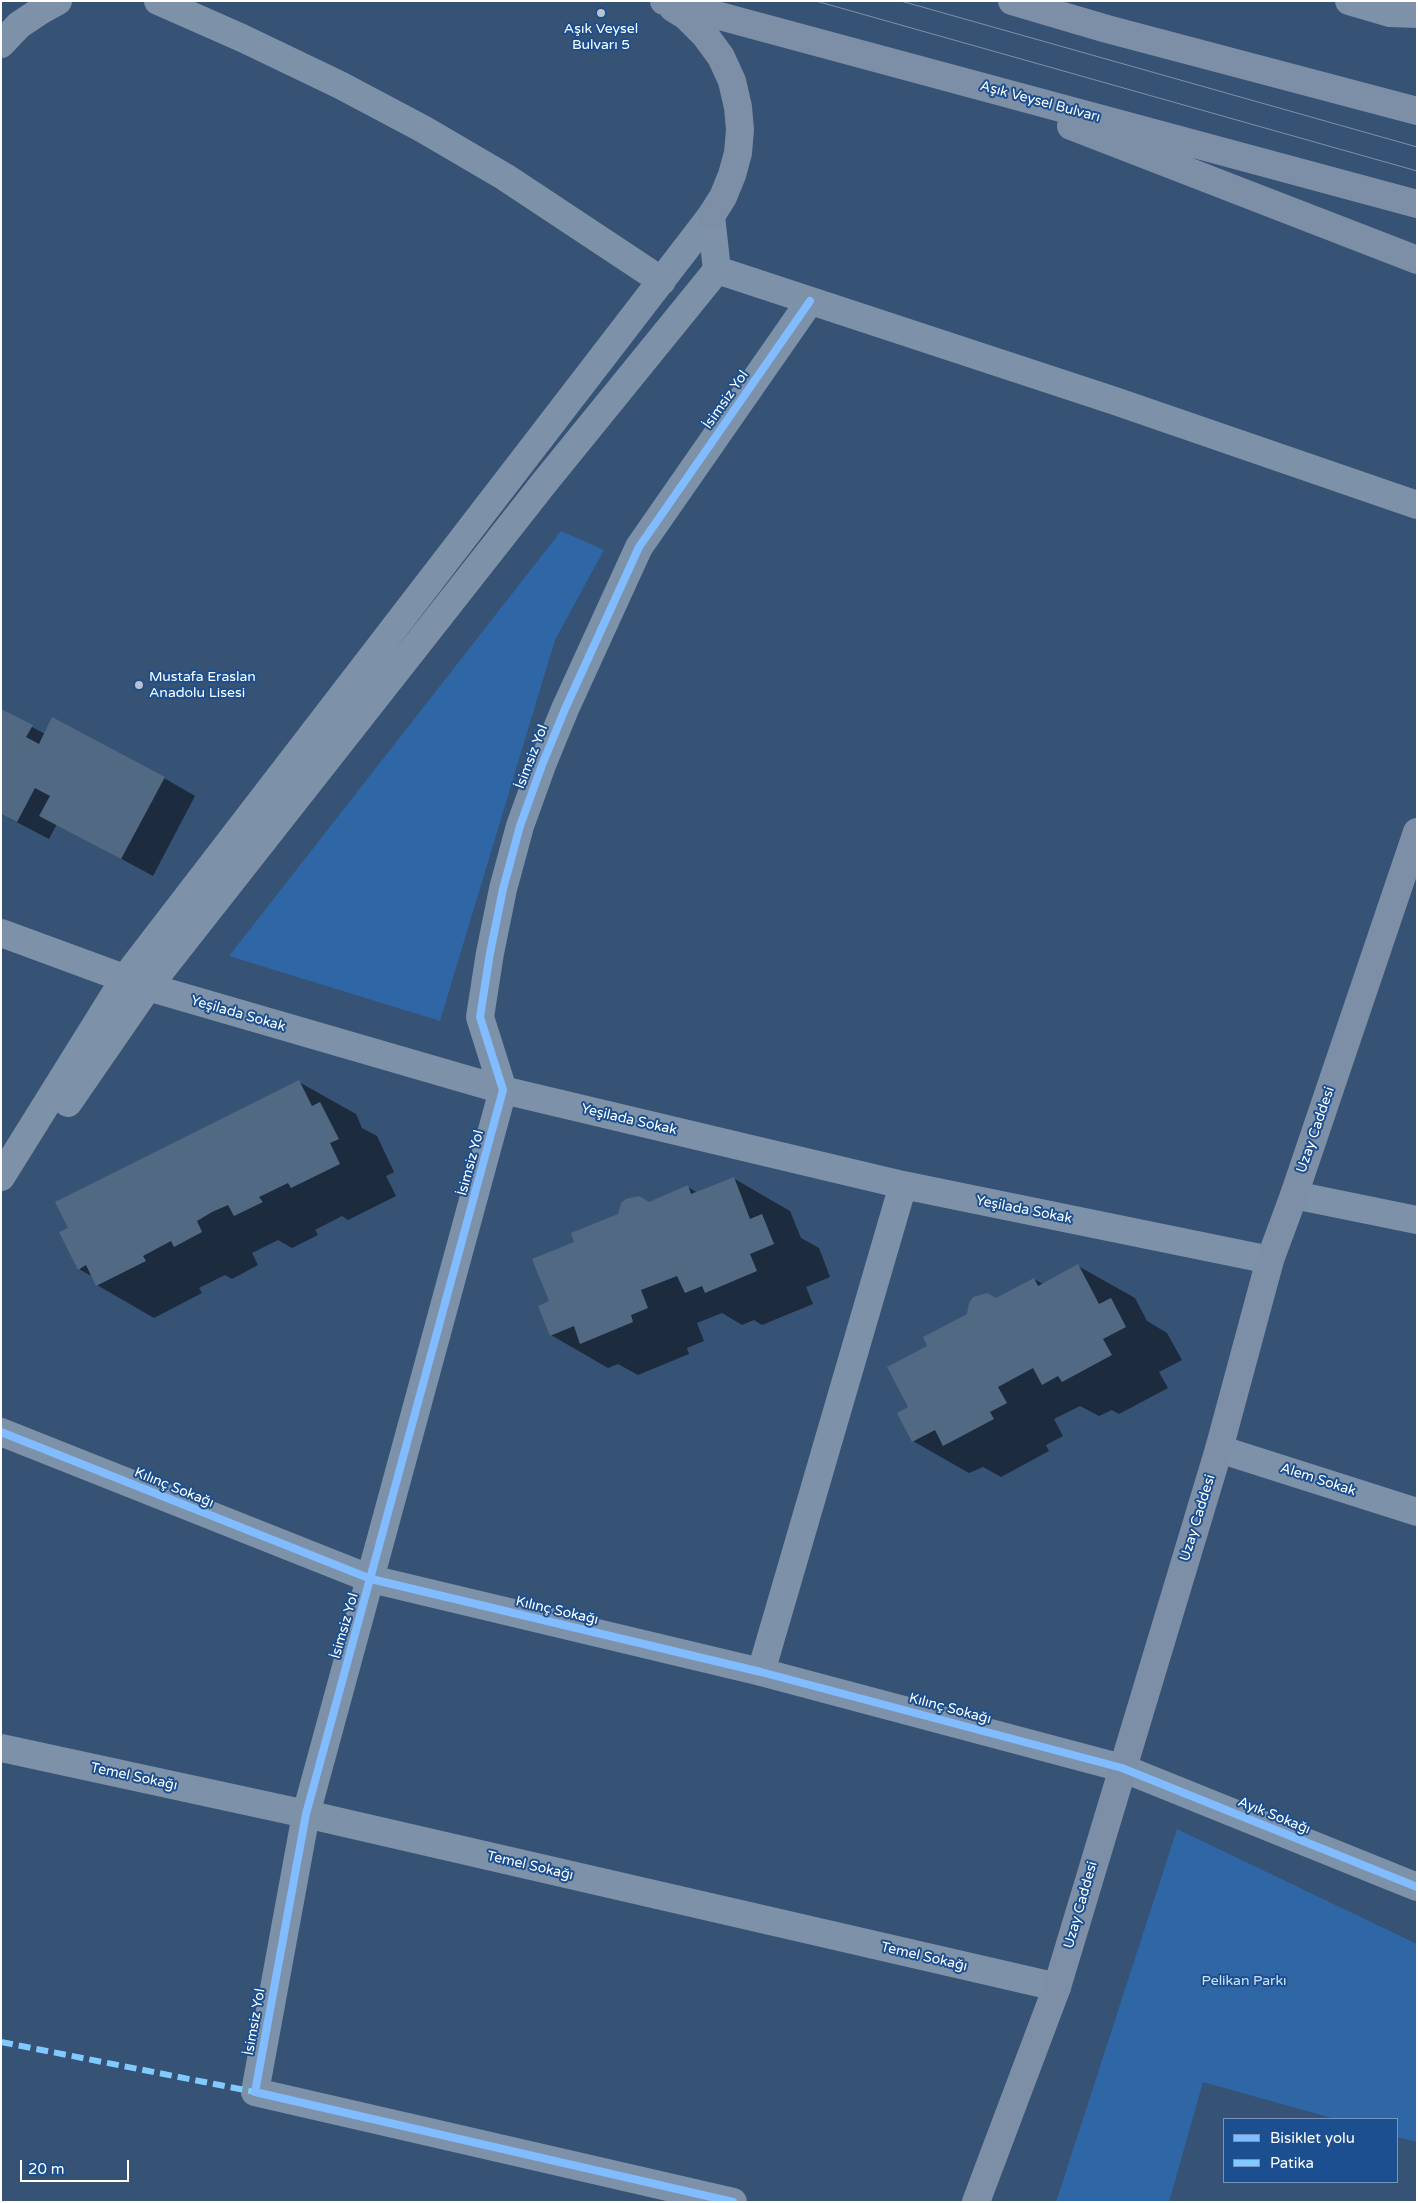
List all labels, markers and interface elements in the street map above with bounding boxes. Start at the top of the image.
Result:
marker: Aşık Veysel Bulvarı 5 [595,7,607,19]
place label: Aşık Veysel Bulvarı 5 [564,21,638,54]
street label: Aşık Veysel Bulvarı [978,78,1102,126]
street label: İsimsiz Yol [700,367,752,433]
place label: Mustafa Eraslan Anadolu Lisesi [149,669,256,702]
marker: Mustafa Eraslan Anadolu Lisesi [133,679,145,691]
street label: İsimsiz Yol [512,722,552,792]
street label: Yeşilada Sokak [189,992,287,1036]
street label: Uzay Caddesi [1293,1085,1339,1175]
street label: Yeşilada Sokak [579,1101,679,1139]
street label: İsimsiz Yol [454,1128,488,1198]
street label: Yeşilada Sokak [974,1192,1074,1228]
street label: Alem Sokak [1278,1460,1358,1500]
street label: Kılınç Sokağı [132,1464,216,1512]
street label: Uzay Caddesi [1177,1473,1219,1563]
street label: İsimsiz Yol [328,1591,362,1661]
street label: Kılınç Sokağı [514,1593,600,1629]
street label: Kılınç Sokağı [907,1690,993,1728]
street label: Temel Sokağı [89,1760,179,1794]
street label: Ayık Sokağı [1235,1794,1313,1838]
street label: Temel Sokağı [485,1848,575,1884]
street label: Uzay Caddesi [1061,1859,1101,1951]
street label: Temel Sokağı [879,1939,969,1975]
park label: Pelikan Parkı [1201,1973,1287,1989]
street label: İsimsiz Yol [241,1987,269,2057]
legend [1223,2118,1398,2183]
text: Bisiklet yolu [1270,2129,1355,2147]
scale bar [22,2150,131,2182]
text: Patika [1270,2154,1314,2172]
text: 20 m [28,2160,65,2178]

